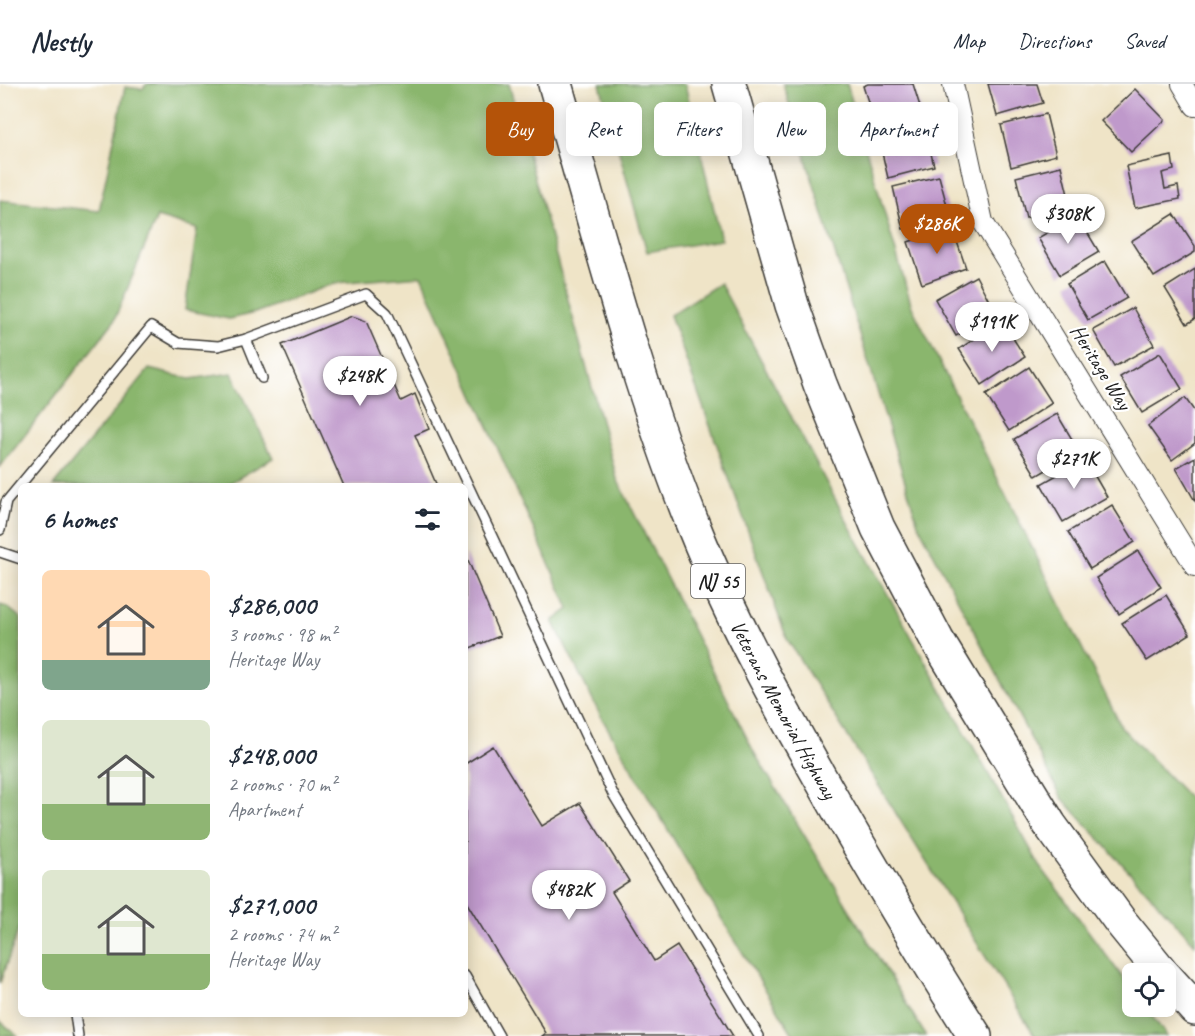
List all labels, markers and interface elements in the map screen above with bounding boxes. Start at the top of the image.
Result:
text: Nestly [30,24,91,59]
text: Map [953,28,985,54]
text: Directions [1018,28,1091,54]
text: Saved [1124,28,1165,54]
chip: Buy [486,102,554,156]
chip: Rent [566,102,642,156]
chip: Filters [654,102,742,156]
chip: New [754,102,826,156]
chip: Apartment [838,102,958,156]
pin: $308K [1026,194,1110,245]
text: $308K [1045,201,1091,226]
pin: $286K [895,204,979,255]
text: $286K [914,211,960,236]
pin: $191K [950,302,1034,353]
text: $191K [969,309,1015,334]
street label: Heritage Way [1065,320,1138,416]
pin: $248K [318,356,402,407]
text: $248K [337,363,383,388]
pin: $271K [1032,439,1116,490]
text: $271K [1051,446,1097,471]
text: 6 homes [42,503,116,536]
icon: filters [411,503,444,536]
road number: NJ 55 [691,564,745,598]
text: $286,000 [228,589,316,622]
icon: home [90,594,162,666]
street label: Veterans Memorial Highway [725,616,843,805]
text: 3 rooms · 98 m² [228,622,336,647]
text: Heritage Way [228,647,319,672]
text: $248,000 [228,739,315,772]
icon: home [90,744,162,816]
text: 2 rooms · 70 m² [228,772,336,797]
text: Apartment [228,797,301,822]
pin: $482K [527,870,611,921]
text: $482K [546,877,592,902]
text: $271,000 [228,889,315,922]
icon: home [90,894,162,966]
text: 2 rooms · 74 m² [228,922,336,947]
text: Heritage Way [228,947,319,972]
map controls [1122,963,1176,1017]
button: locate [1122,963,1176,1017]

